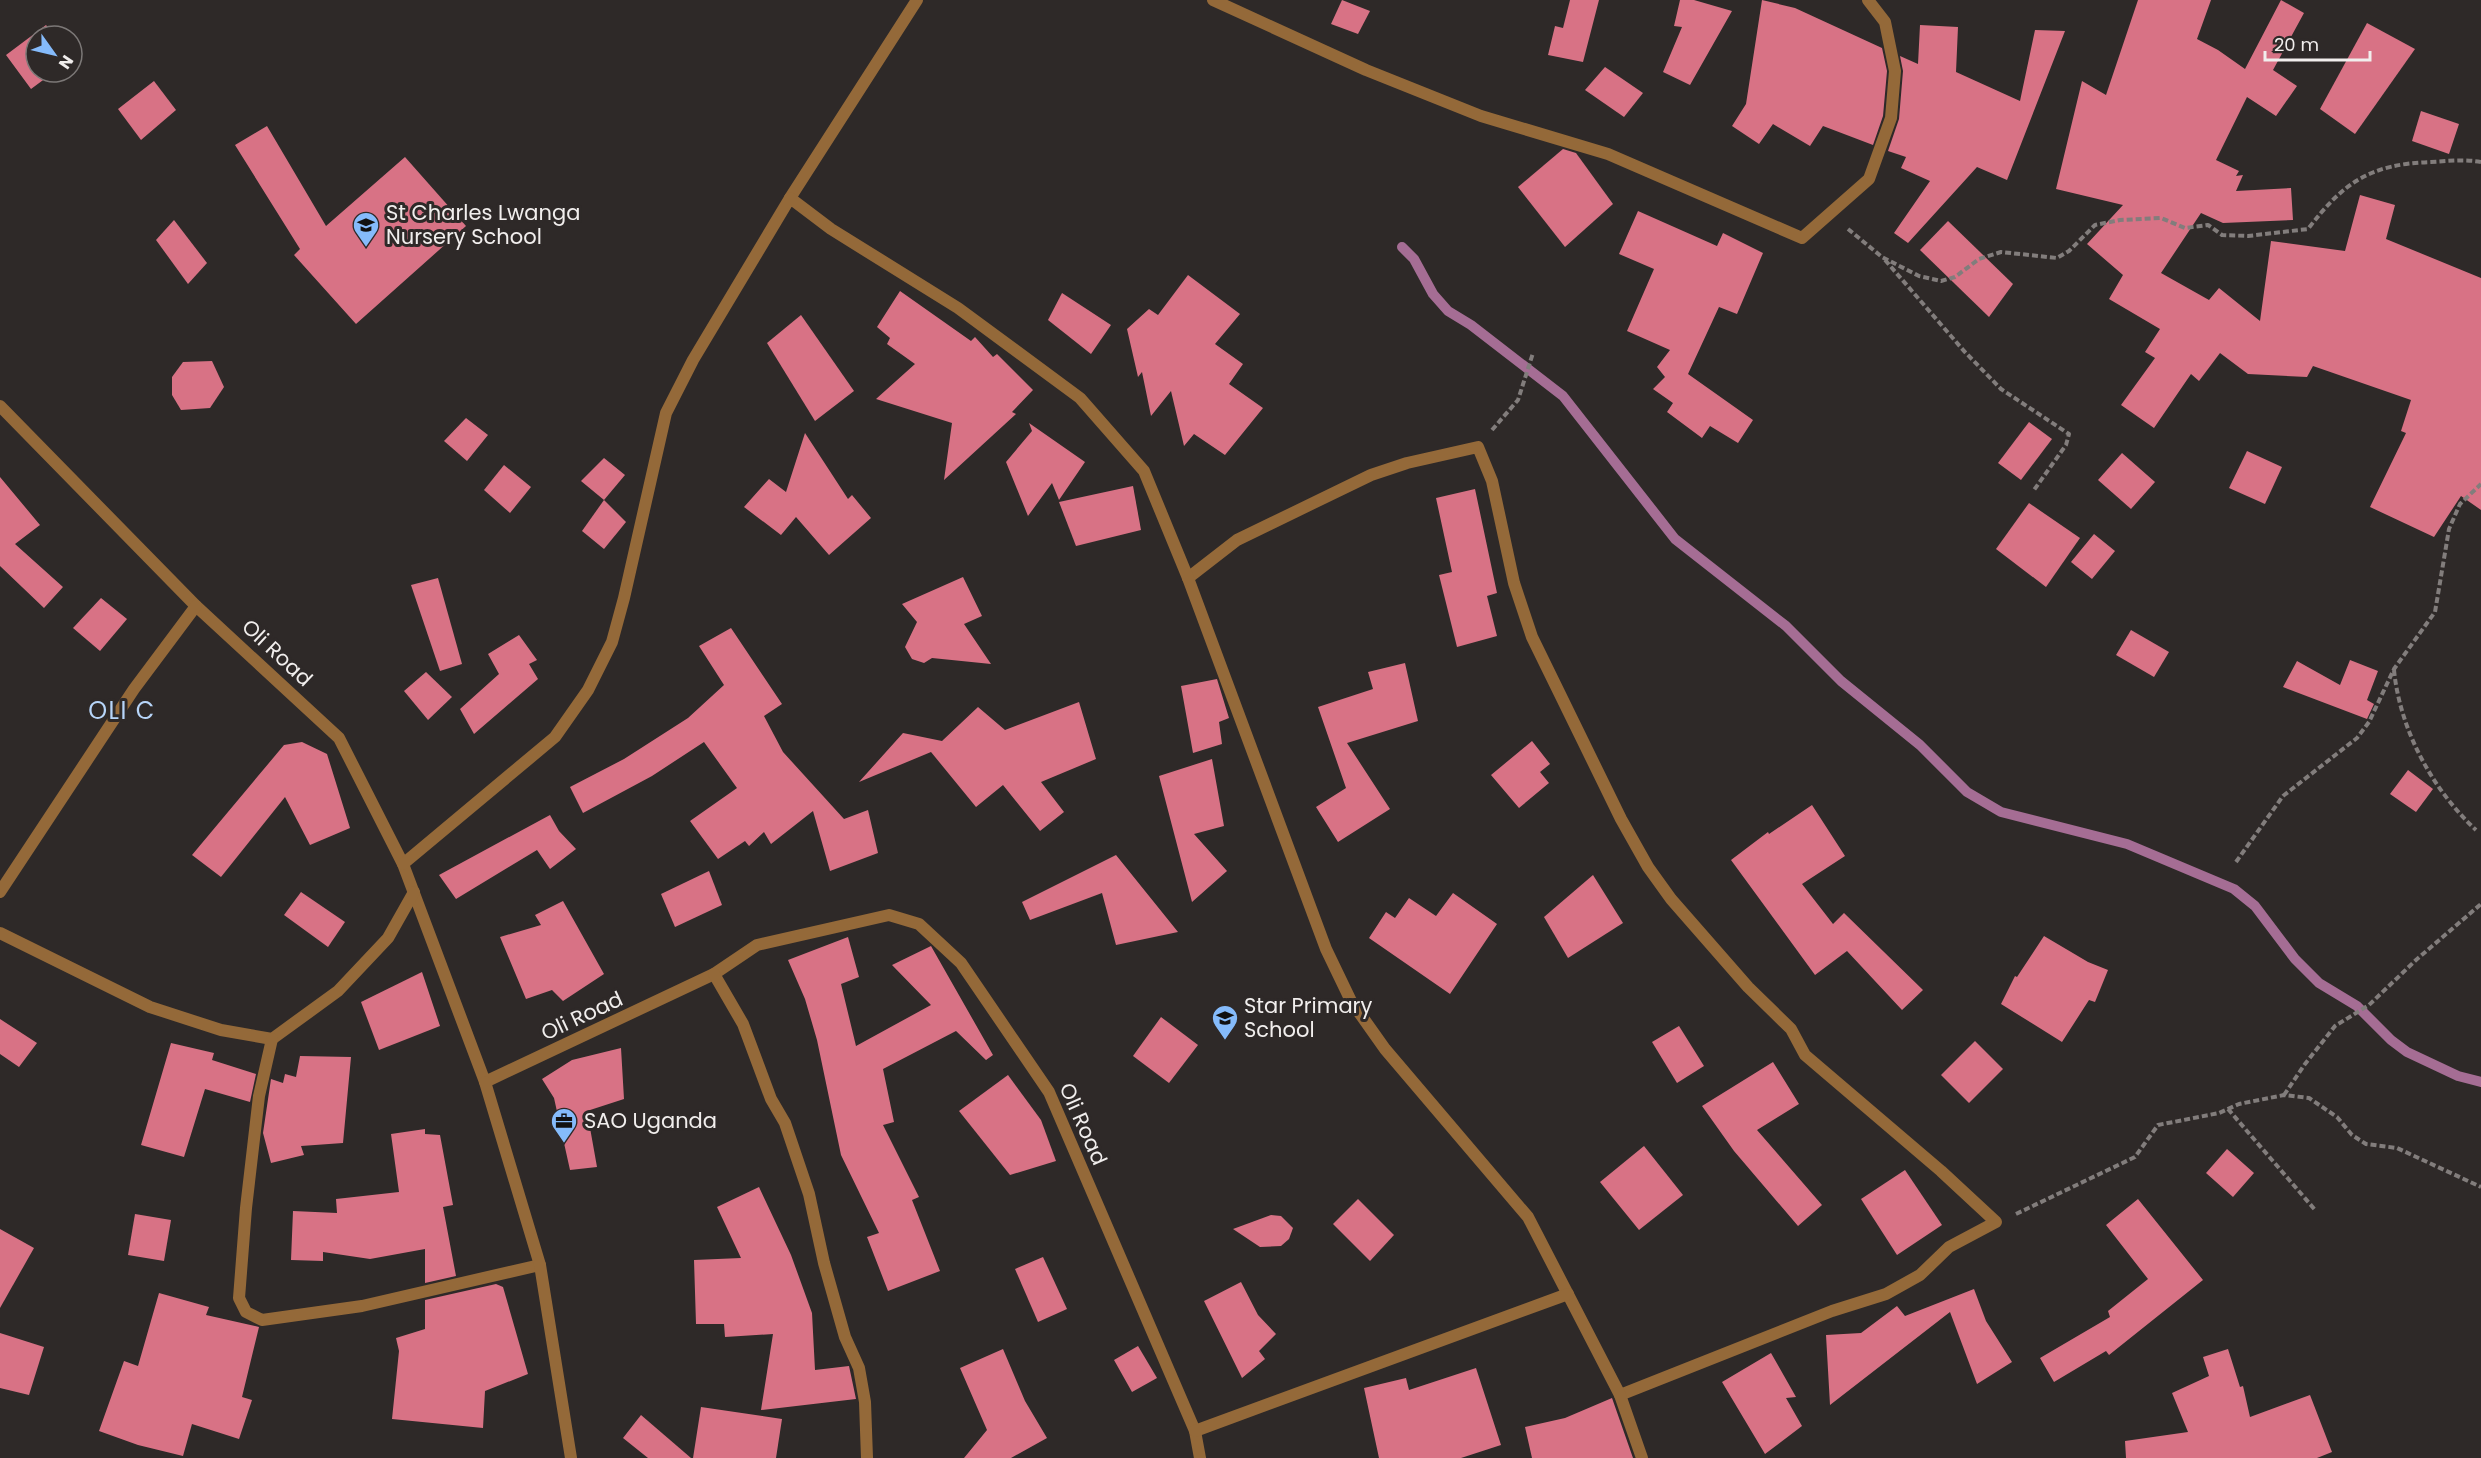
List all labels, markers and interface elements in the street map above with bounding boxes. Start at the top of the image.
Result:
north arrow [24,24,84,84]
scale bar [2265,24,2370,62]
text: 20 m [2274,32,2319,57]
text: N [53,51,79,74]
place label: St Charles Lwanga Nursery School [386,198,580,251]
school or university icon: St Charles Lwanga Nursery School [351,210,381,248]
street label: Oli Road [236,612,319,693]
district label: OLI C [88,694,156,727]
street label: Oli Road [536,984,627,1047]
place label: Star Primary School [1244,991,1372,1044]
school or university icon: Star Primary School [1210,1003,1240,1041]
street label: Oli Road [1053,1078,1114,1169]
office icon: SAO Uganda [549,1106,579,1144]
place label: SAO Uganda [584,1106,717,1135]

